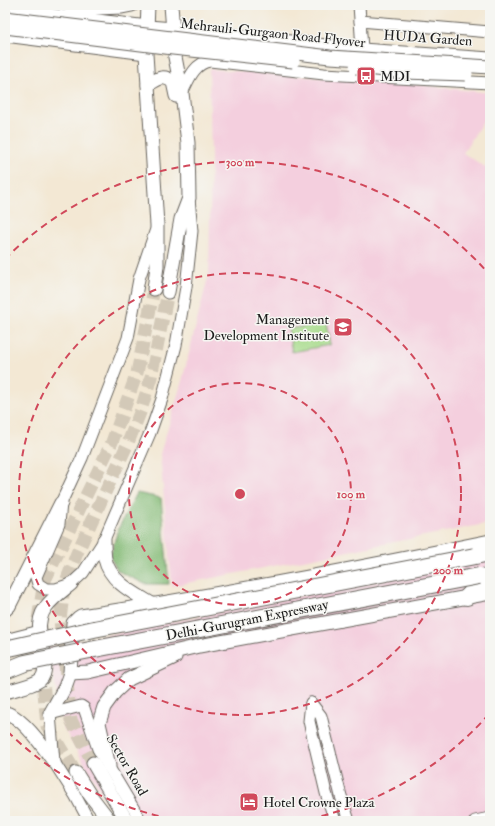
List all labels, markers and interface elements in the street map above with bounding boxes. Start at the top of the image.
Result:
street label: Mehrauli-Gurgaon Road Flyover [180,15,367,52]
street label: HUDA Garden [383,26,473,50]
bus stop icon: MDI [355,65,377,87]
place label: MDI [380,68,411,85]
text: 300 m [226,155,255,170]
place label: Management Development Institute [203,311,329,345]
school or university icon: Management Development Institute [332,316,354,338]
centre of rings [233,487,247,501]
text: 100 m [337,487,366,502]
text: 200 m [433,563,464,578]
street label: Delhi-Gurugram Expressway [164,596,331,645]
street label: Sector Road [103,731,151,799]
hotel icon: Hotel Crowne Plaza [238,791,260,813]
place label: Hotel Crowne Plaza [263,794,375,811]

